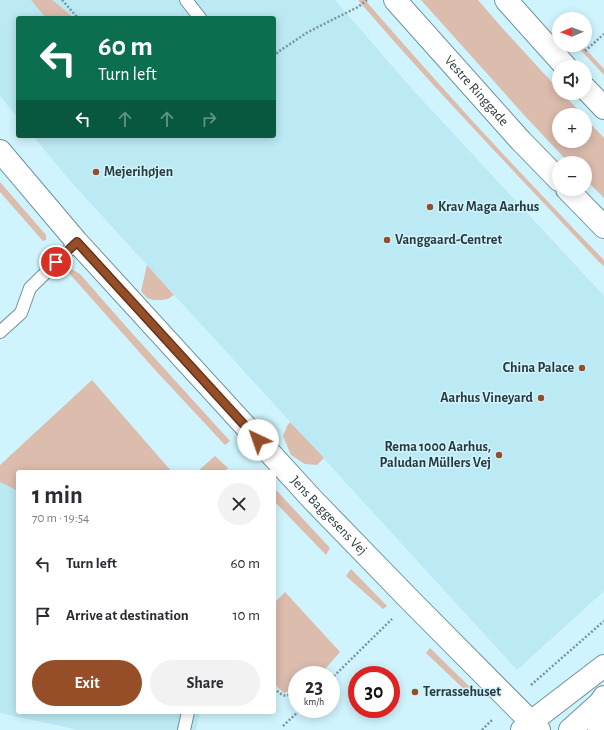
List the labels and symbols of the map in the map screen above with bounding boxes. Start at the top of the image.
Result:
north arrow [552,12,592,52]
street label: Vestre Ringgade [441,53,511,129]
place label: Mejerihøjen [104,165,173,179]
marker: Mejerihøjen [91,167,101,177]
place label: Krav Maga Aarhus [438,200,539,214]
marker: Krav Maga Aarhus [425,202,435,212]
place label: Vanggaard-Centret [395,233,502,247]
marker: Vanggaard-Centret [382,235,392,245]
pin [39,245,73,279]
place label: China Palace [503,361,574,375]
marker: China Palace [577,363,587,373]
place label: Aarhus Vineyard [440,391,534,405]
marker: Aarhus Vineyard [536,393,546,403]
position arrow [237,419,279,461]
place label: Rema 1000 Aarhus, Paludan Müllers Vej [380,440,491,470]
marker: Rema 1000 Aarhus, Paludan Müllers Vej [494,450,504,460]
street label: Jens Baggesens Vej [288,474,369,558]
speed limit sign: 30 [348,666,400,718]
place label: Terrassehuset [423,685,501,699]
marker: Terrassehuset [410,687,420,697]

